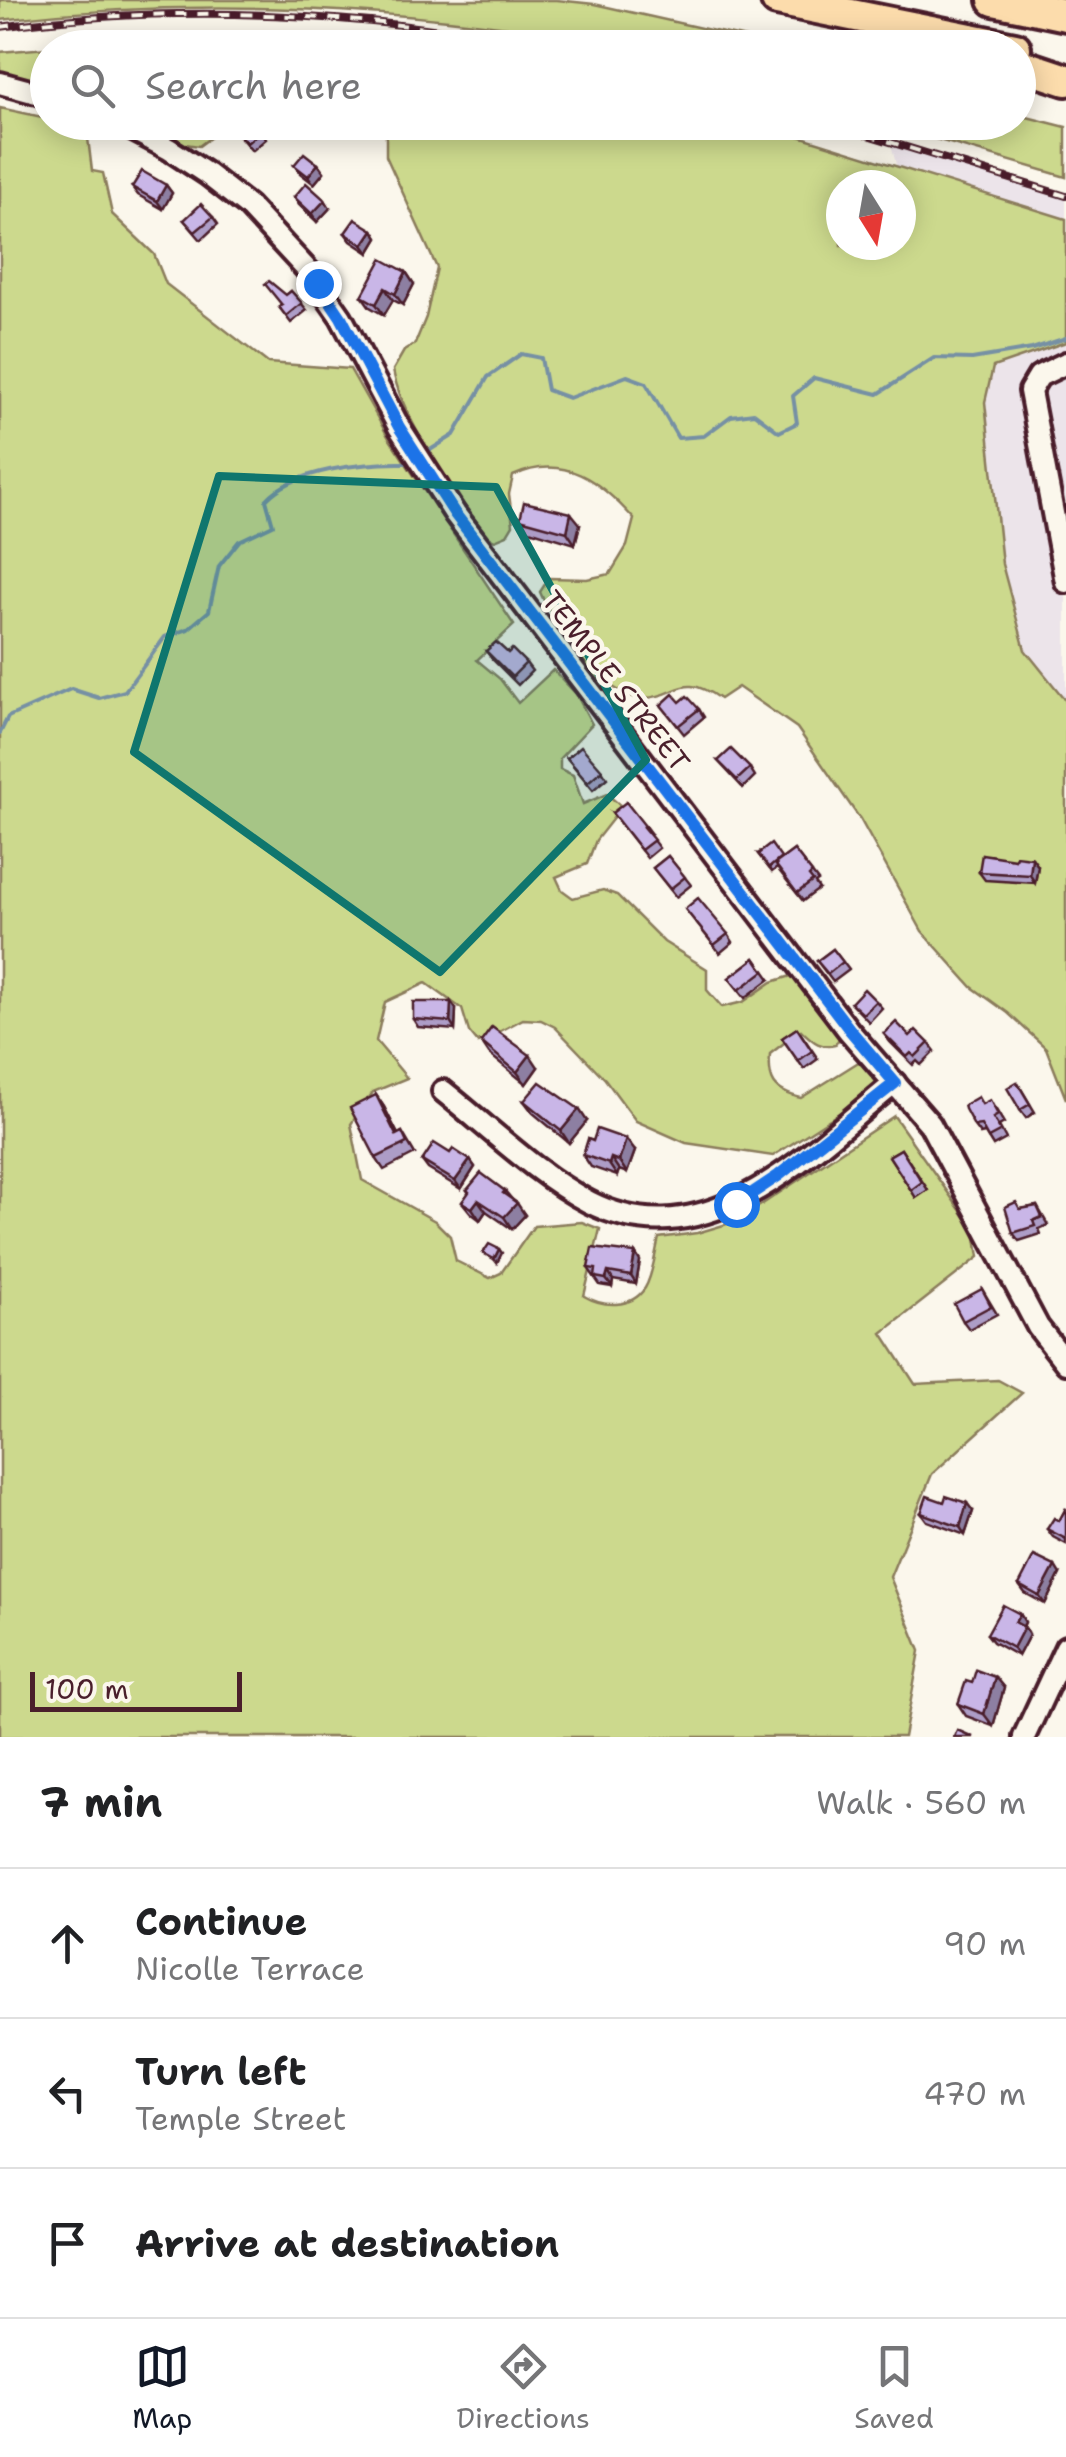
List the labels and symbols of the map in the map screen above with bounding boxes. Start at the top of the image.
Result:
north arrow [826,170,916,260]
route end [296,261,342,307]
street label: TEMPLE STREET [533,582,699,780]
route start [714,1182,760,1228]
scale bar [30,1667,242,1712]

